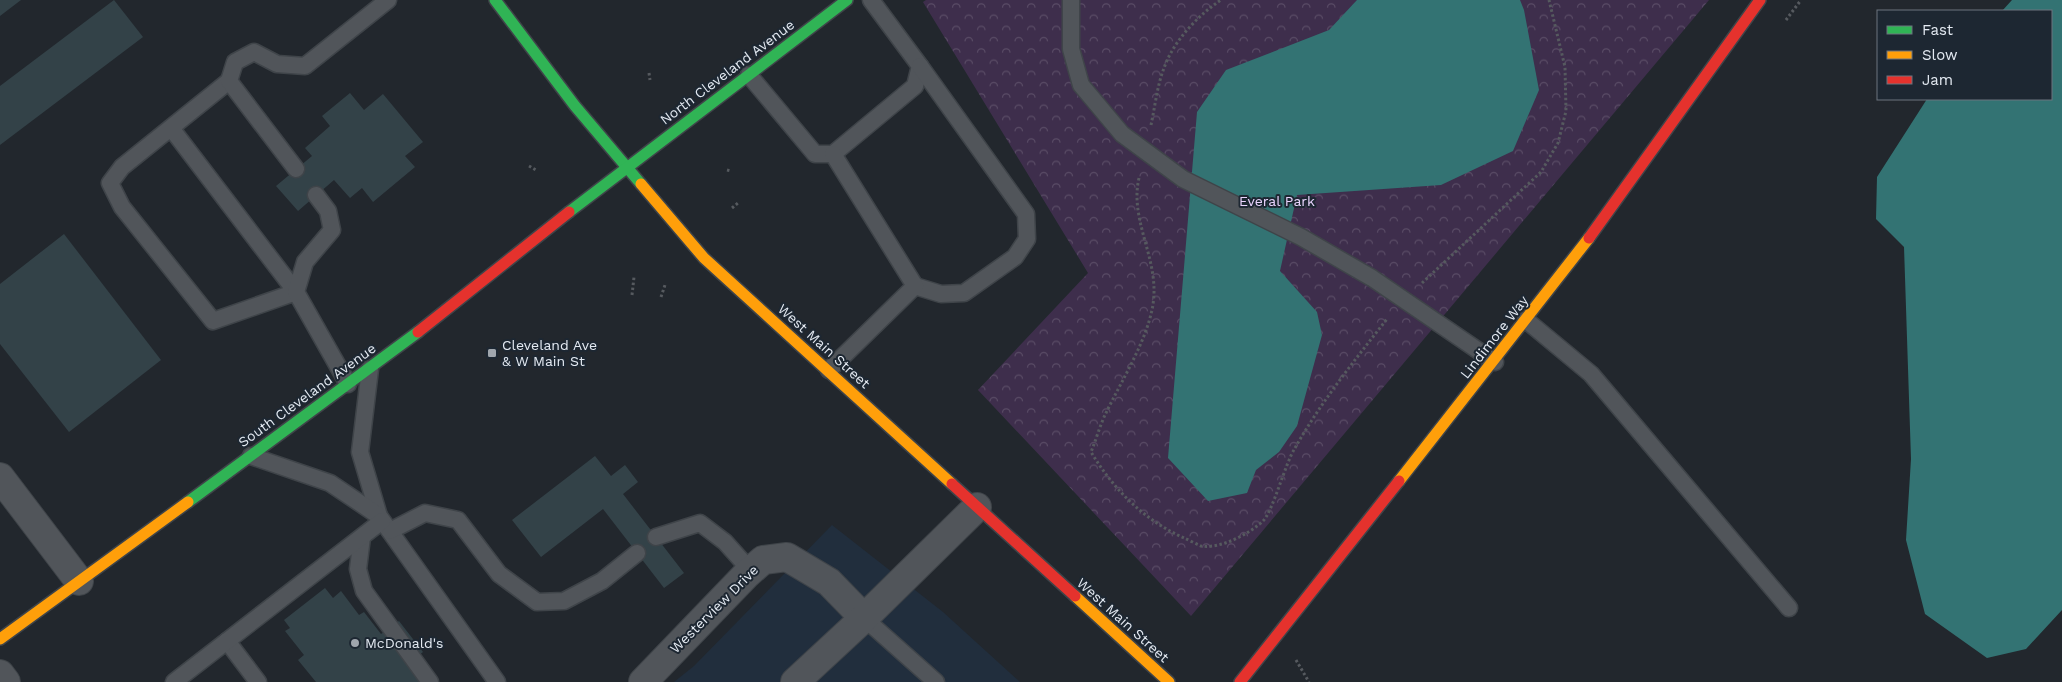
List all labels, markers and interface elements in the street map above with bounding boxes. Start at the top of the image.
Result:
legend [1877,10,2052,100]
street label: North Cleveland Avenue [657,16,797,128]
text: Fast [1922,21,1954,39]
text: Slow [1922,46,1958,64]
text: Jam [1922,71,1953,89]
park label: Everal Park [1239,193,1315,209]
street label: Lindimore Way [1457,292,1532,382]
street label: West Main Street [775,301,873,392]
place label: Cleveland Ave & W Main St [502,337,597,369]
street label: South Cleveland Avenue [235,340,379,450]
marker: Cleveland Ave & W Main St [486,347,498,359]
street label: Westerview Drive [667,562,761,656]
street label: West Main Street [1074,575,1172,666]
place label: McDonald's [365,635,443,651]
marker: McDonald's [349,637,361,649]

